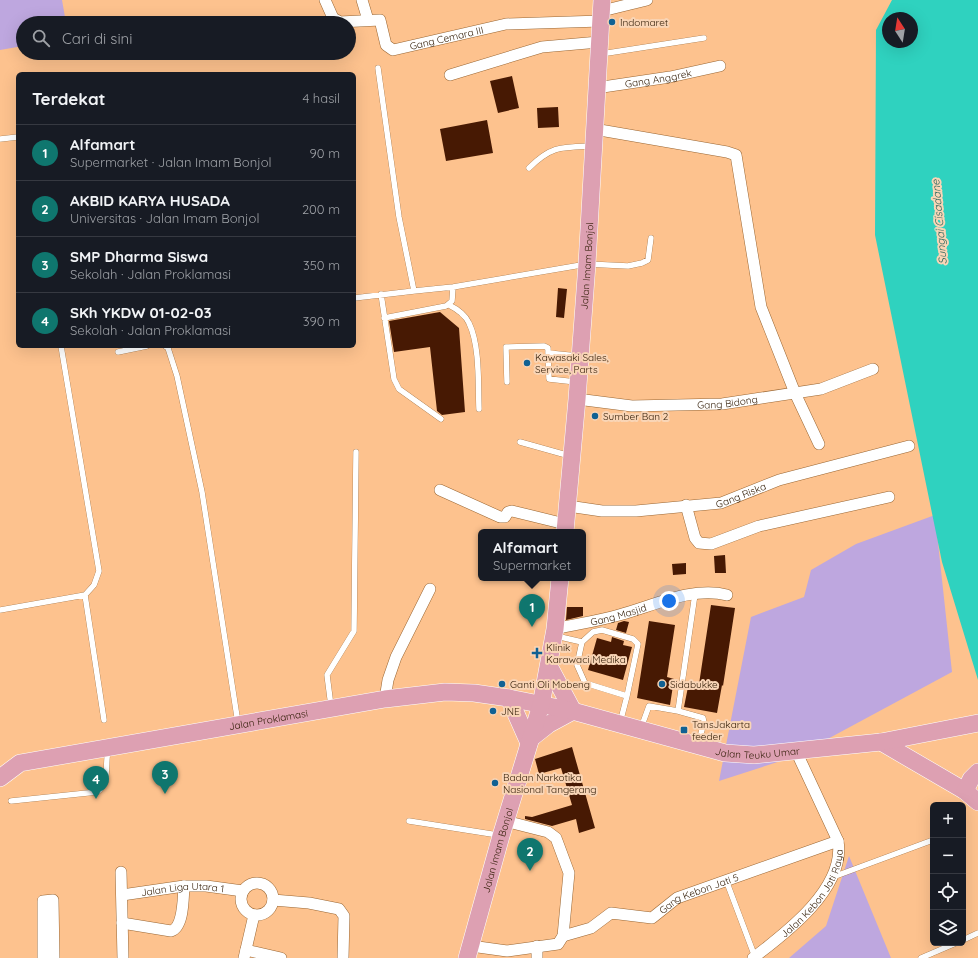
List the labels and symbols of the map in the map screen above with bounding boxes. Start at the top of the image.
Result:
north arrow [882,12,918,48]
place label: Indomaret [620,16,669,29]
marker: Indomaret [607,17,617,27]
street label: Gang Cemara III [408,23,485,52]
street label: Gang Anggrek [624,66,693,90]
water label: Sungai Cisadane [928,178,950,265]
street label: Jalan Imam Bonjol [577,222,596,310]
place label: Kawasaki Sales, Service, Parts [535,351,609,376]
marker: Kawasaki Sales, Service, Parts [522,358,532,368]
street label: Gang Bidong [697,392,758,411]
place label: Sumber Ban 2 [603,410,669,423]
marker: Sumber Ban 2 [590,411,600,421]
street label: Gang Riska [715,479,768,510]
your location [659,591,679,611]
pin: 1 [519,594,545,627]
street label: Gang Masjid [589,600,648,628]
place label: Klinik Karawaci Medika [546,641,626,666]
marker: Klinik Karawaci Medika [531,647,543,659]
place label: Ganti Oli Mobeng [510,678,590,691]
place label: Sidabukke [670,678,718,691]
marker: Ganti Oli Mobeng [497,679,507,689]
marker: Sidabukke [657,679,667,689]
place label: JNE [501,705,520,718]
street label: Jalan Proklamasi [228,706,309,733]
marker: JNE [488,706,498,716]
place label: TansJakarta feeder [692,718,750,743]
marker: TansJakarta feeder [679,725,689,735]
street label: Jalan Teuku Umar [714,744,801,762]
pin: 3 [152,761,178,794]
pin: 4 [83,766,109,799]
place label: Badan Narkotika Nasional Tangerang [503,771,596,796]
marker: Badan Narkotika Nasional Tangerang [490,778,500,788]
street label: Jalan Imam Bonjol [479,806,516,894]
pin: 2 [517,838,543,871]
street label: Jalan Kebon Jati Raya [778,849,845,940]
street label: Gang Kebon Jati 5 [656,870,740,917]
street label: Jalan Liga Utara 1 [140,880,225,899]

